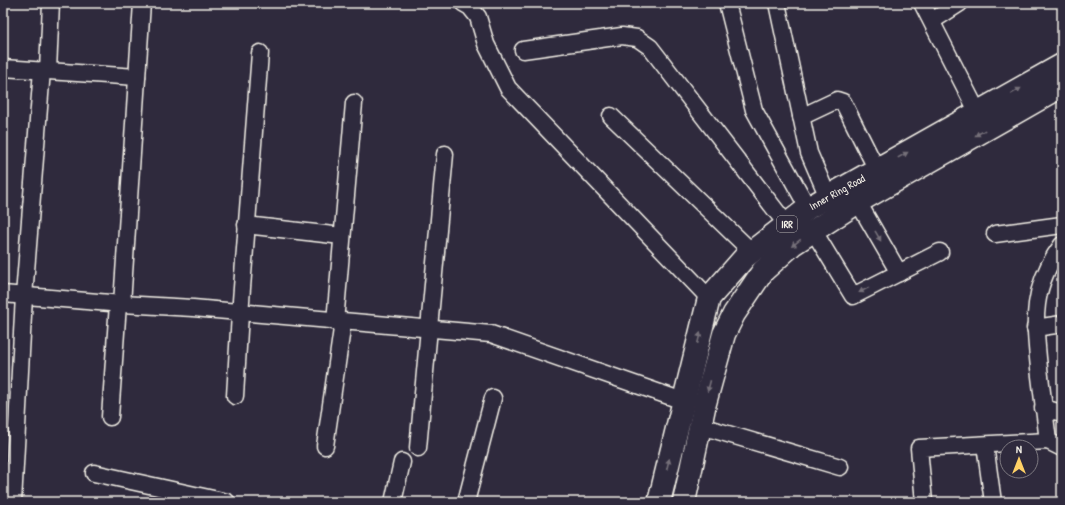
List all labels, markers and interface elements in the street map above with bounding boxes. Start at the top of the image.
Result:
one-way arrow [1010,88,1022,95]
one-way arrow [974,130,986,137]
one-way arrow [897,152,909,159]
street label: Inner Ring Road [807,171,868,213]
road number: IRR [777,216,797,232]
one-way arrow [874,230,881,242]
one-way arrow [790,238,801,247]
one-way arrow [858,287,870,293]
one-way arrow [696,331,702,344]
one-way arrow [706,381,712,393]
north arrow [999,439,1039,479]
text: N [1016,442,1022,456]
one-way arrow [666,458,672,470]

